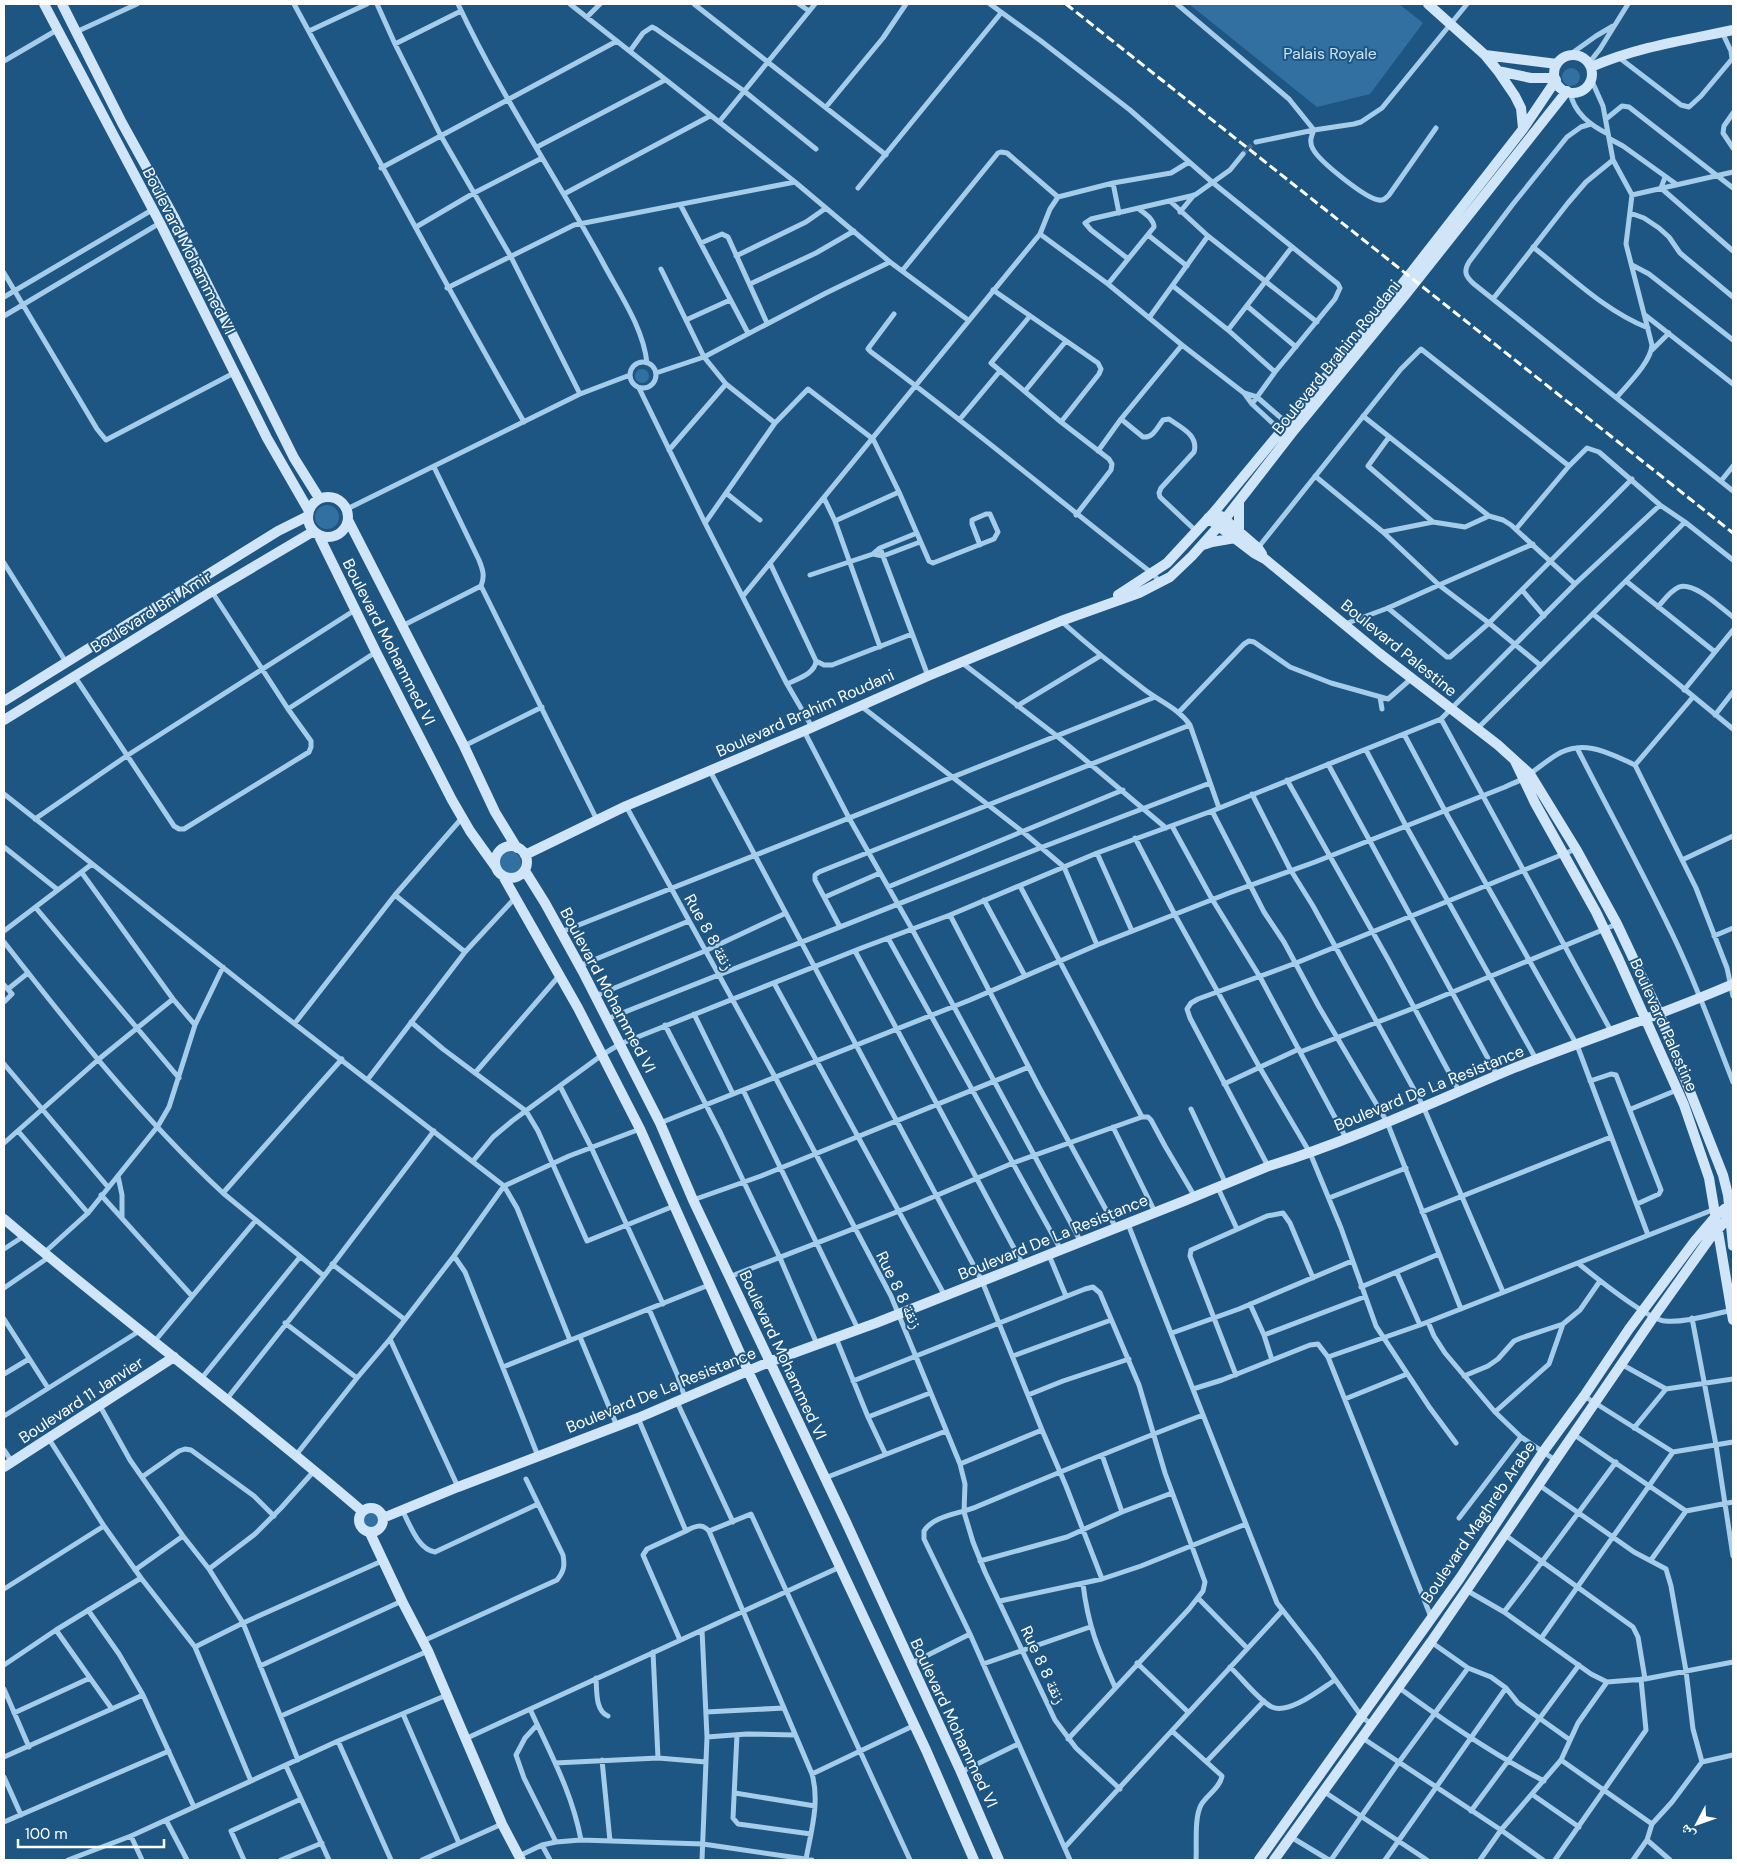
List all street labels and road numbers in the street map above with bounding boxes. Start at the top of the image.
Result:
street label: Boulevard Mohammed VI [138,164,240,338]
street label: Boulevard Brahim Roudani [1267,276,1405,438]
street label: Boulevard Mohammed VI [338,555,440,729]
street label: Boulevard Bni Amir [87,566,216,658]
street label: Boulevard Palestine [1337,595,1461,701]
street label: Boulevard Brahim Roudani [713,664,897,762]
street label: Rue 8 8 زنقة [679,890,739,974]
street label: Boulevard Mohammed VI [555,904,661,1076]
street label: Boulevard Palestine [1625,955,1703,1095]
street label: Boulevard De La Resistance [1331,1040,1527,1136]
street label: Boulevard De La Resistance [955,1189,1151,1285]
street label: Rue 8 8 زنقة [871,1248,927,1332]
street label: Boulevard Mohammed VI [735,1267,831,1443]
street label: Boulevard De La Resistance [563,1342,759,1438]
street label: Boulevard 11 Janvier [15,1352,147,1448]
street label: Boulevard Maghreb Arabe [1416,1437,1540,1607]
street label: Rue 8 8 زنقة [1016,1622,1070,1708]
street label: Boulevard Mohammed VI [906,1635,1002,1811]

